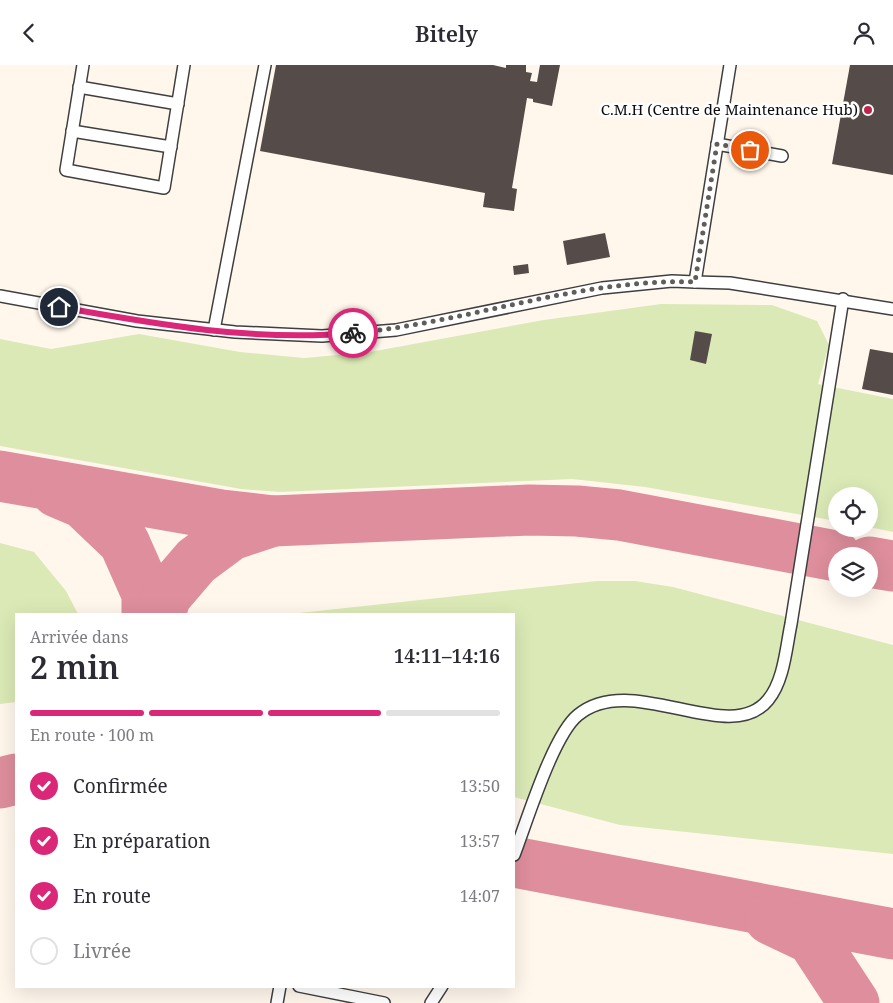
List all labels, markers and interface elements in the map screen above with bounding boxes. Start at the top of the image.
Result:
text: Bitely [415,18,478,48]
icon: back [15,19,43,47]
icon: person [850,19,878,47]
place label: C.M.H (Centre de Maintenance Hub) [601,99,858,119]
marker: C.M.H (Centre de Maintenance Hub) [862,104,874,116]
pin [729,129,771,171]
icon: bag [736,136,764,164]
pin [38,286,80,328]
icon: home [45,293,73,321]
courier [328,308,378,358]
icon: bike [339,319,367,347]
map controls [828,487,878,597]
button: locate [828,487,878,537]
button: layers [828,547,878,597]
text: Arrivée dans [30,626,128,648]
text: 14:11–14:16 [394,643,500,669]
text: 2 min [30,645,119,688]
text: En route · 100 m [30,724,154,746]
icon: check [30,772,58,800]
text: Confirmée [73,773,168,799]
text: 13:50 [460,775,500,797]
icon: check [30,827,58,855]
text: En préparation [73,828,210,854]
text: 13:57 [460,830,500,852]
icon: check [30,882,58,910]
text: En route [73,883,151,909]
text: 14:07 [460,885,500,907]
text: Livrée [73,938,131,964]

